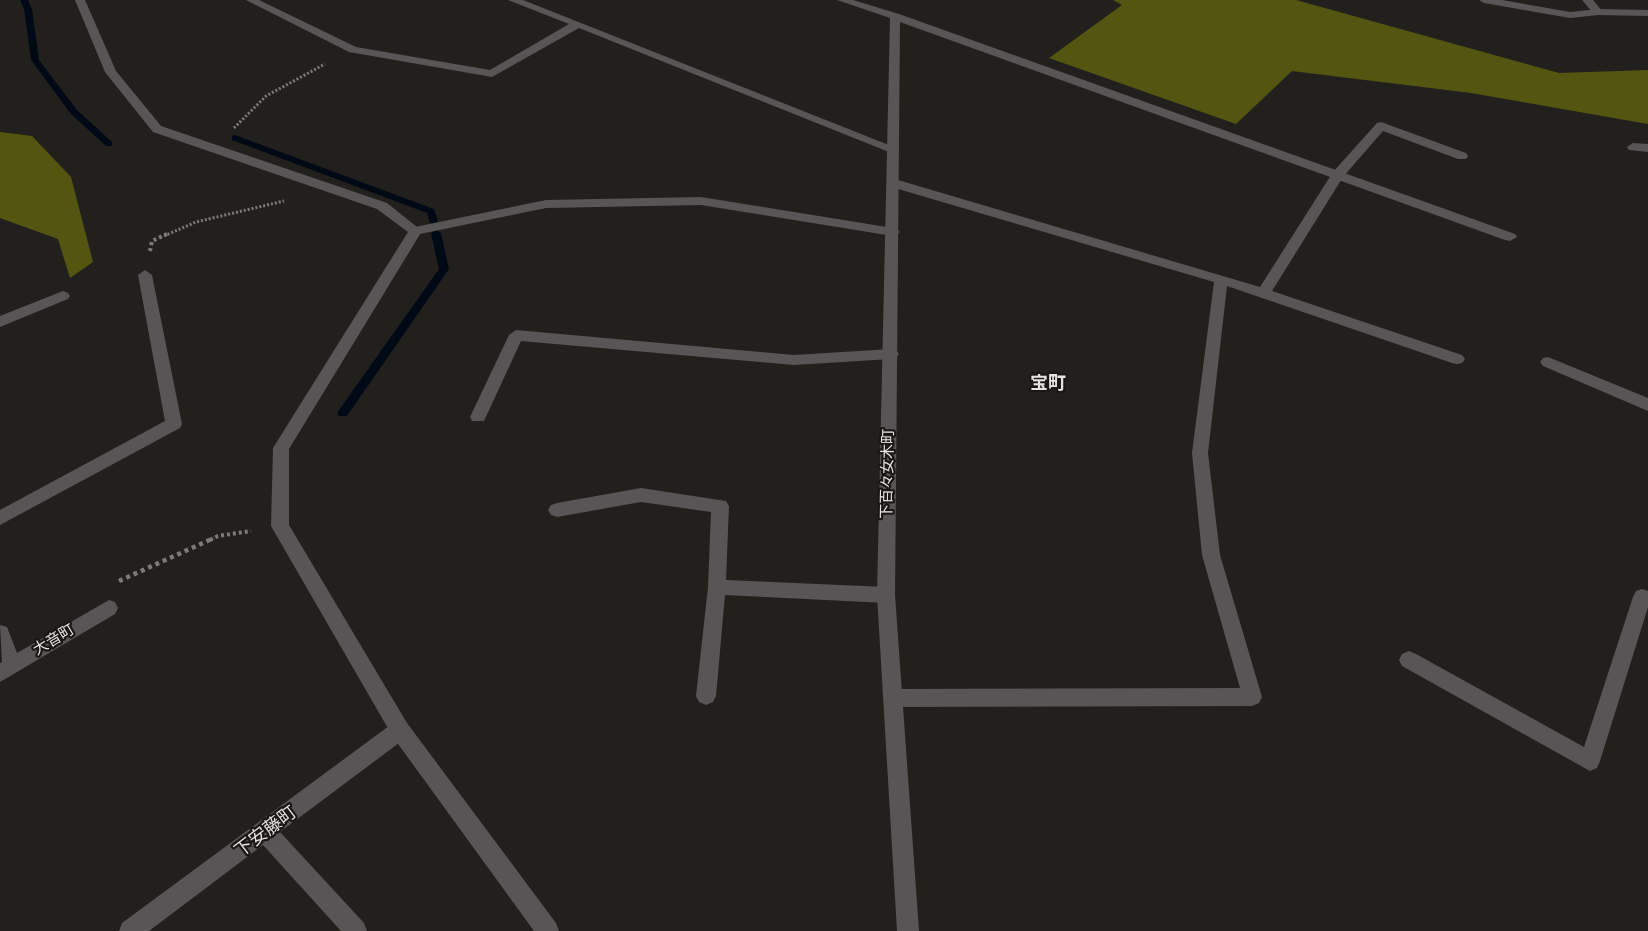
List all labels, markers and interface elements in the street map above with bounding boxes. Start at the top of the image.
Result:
district label: 宝町 [1030,373,1066,395]
street label: 下百々女木町 [878,429,898,519]
street label: 大音町 [30,621,78,659]
street label: 下安藤町 [231,802,301,862]

